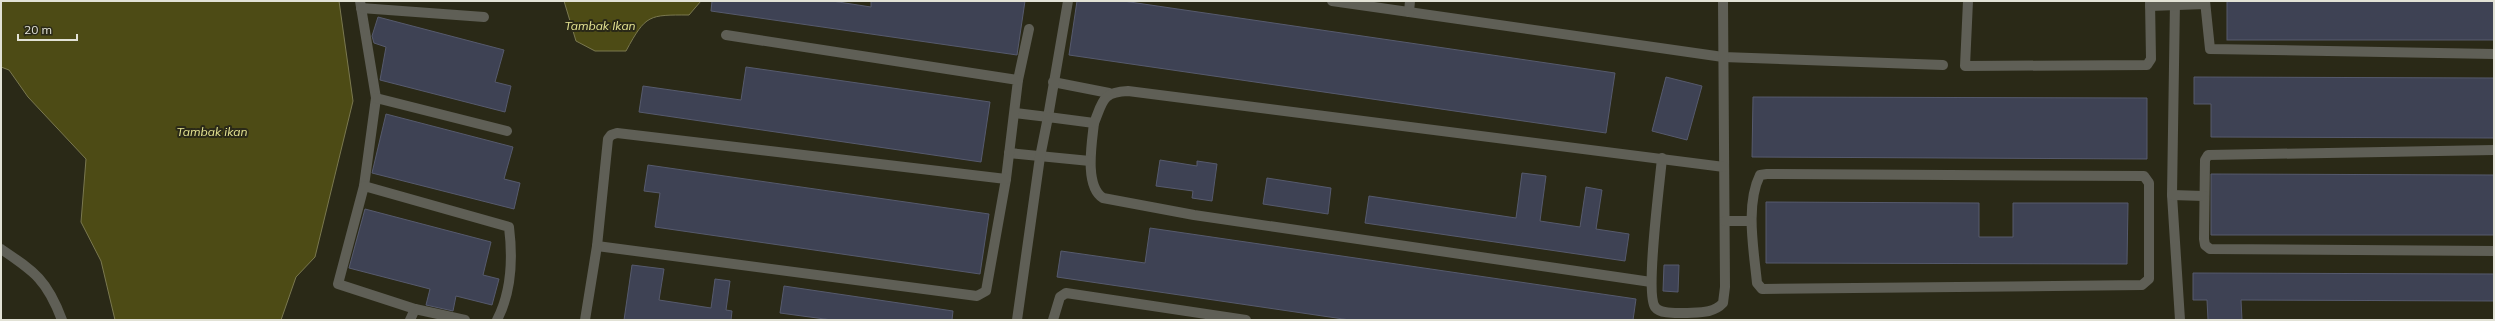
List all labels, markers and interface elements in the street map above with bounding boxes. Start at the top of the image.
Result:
scale bar [18,16,77,42]
water label: Tambak Ikan [564,18,636,33]
text: 20 m [24,22,52,37]
water label: Tambak ikan [177,124,248,139]

